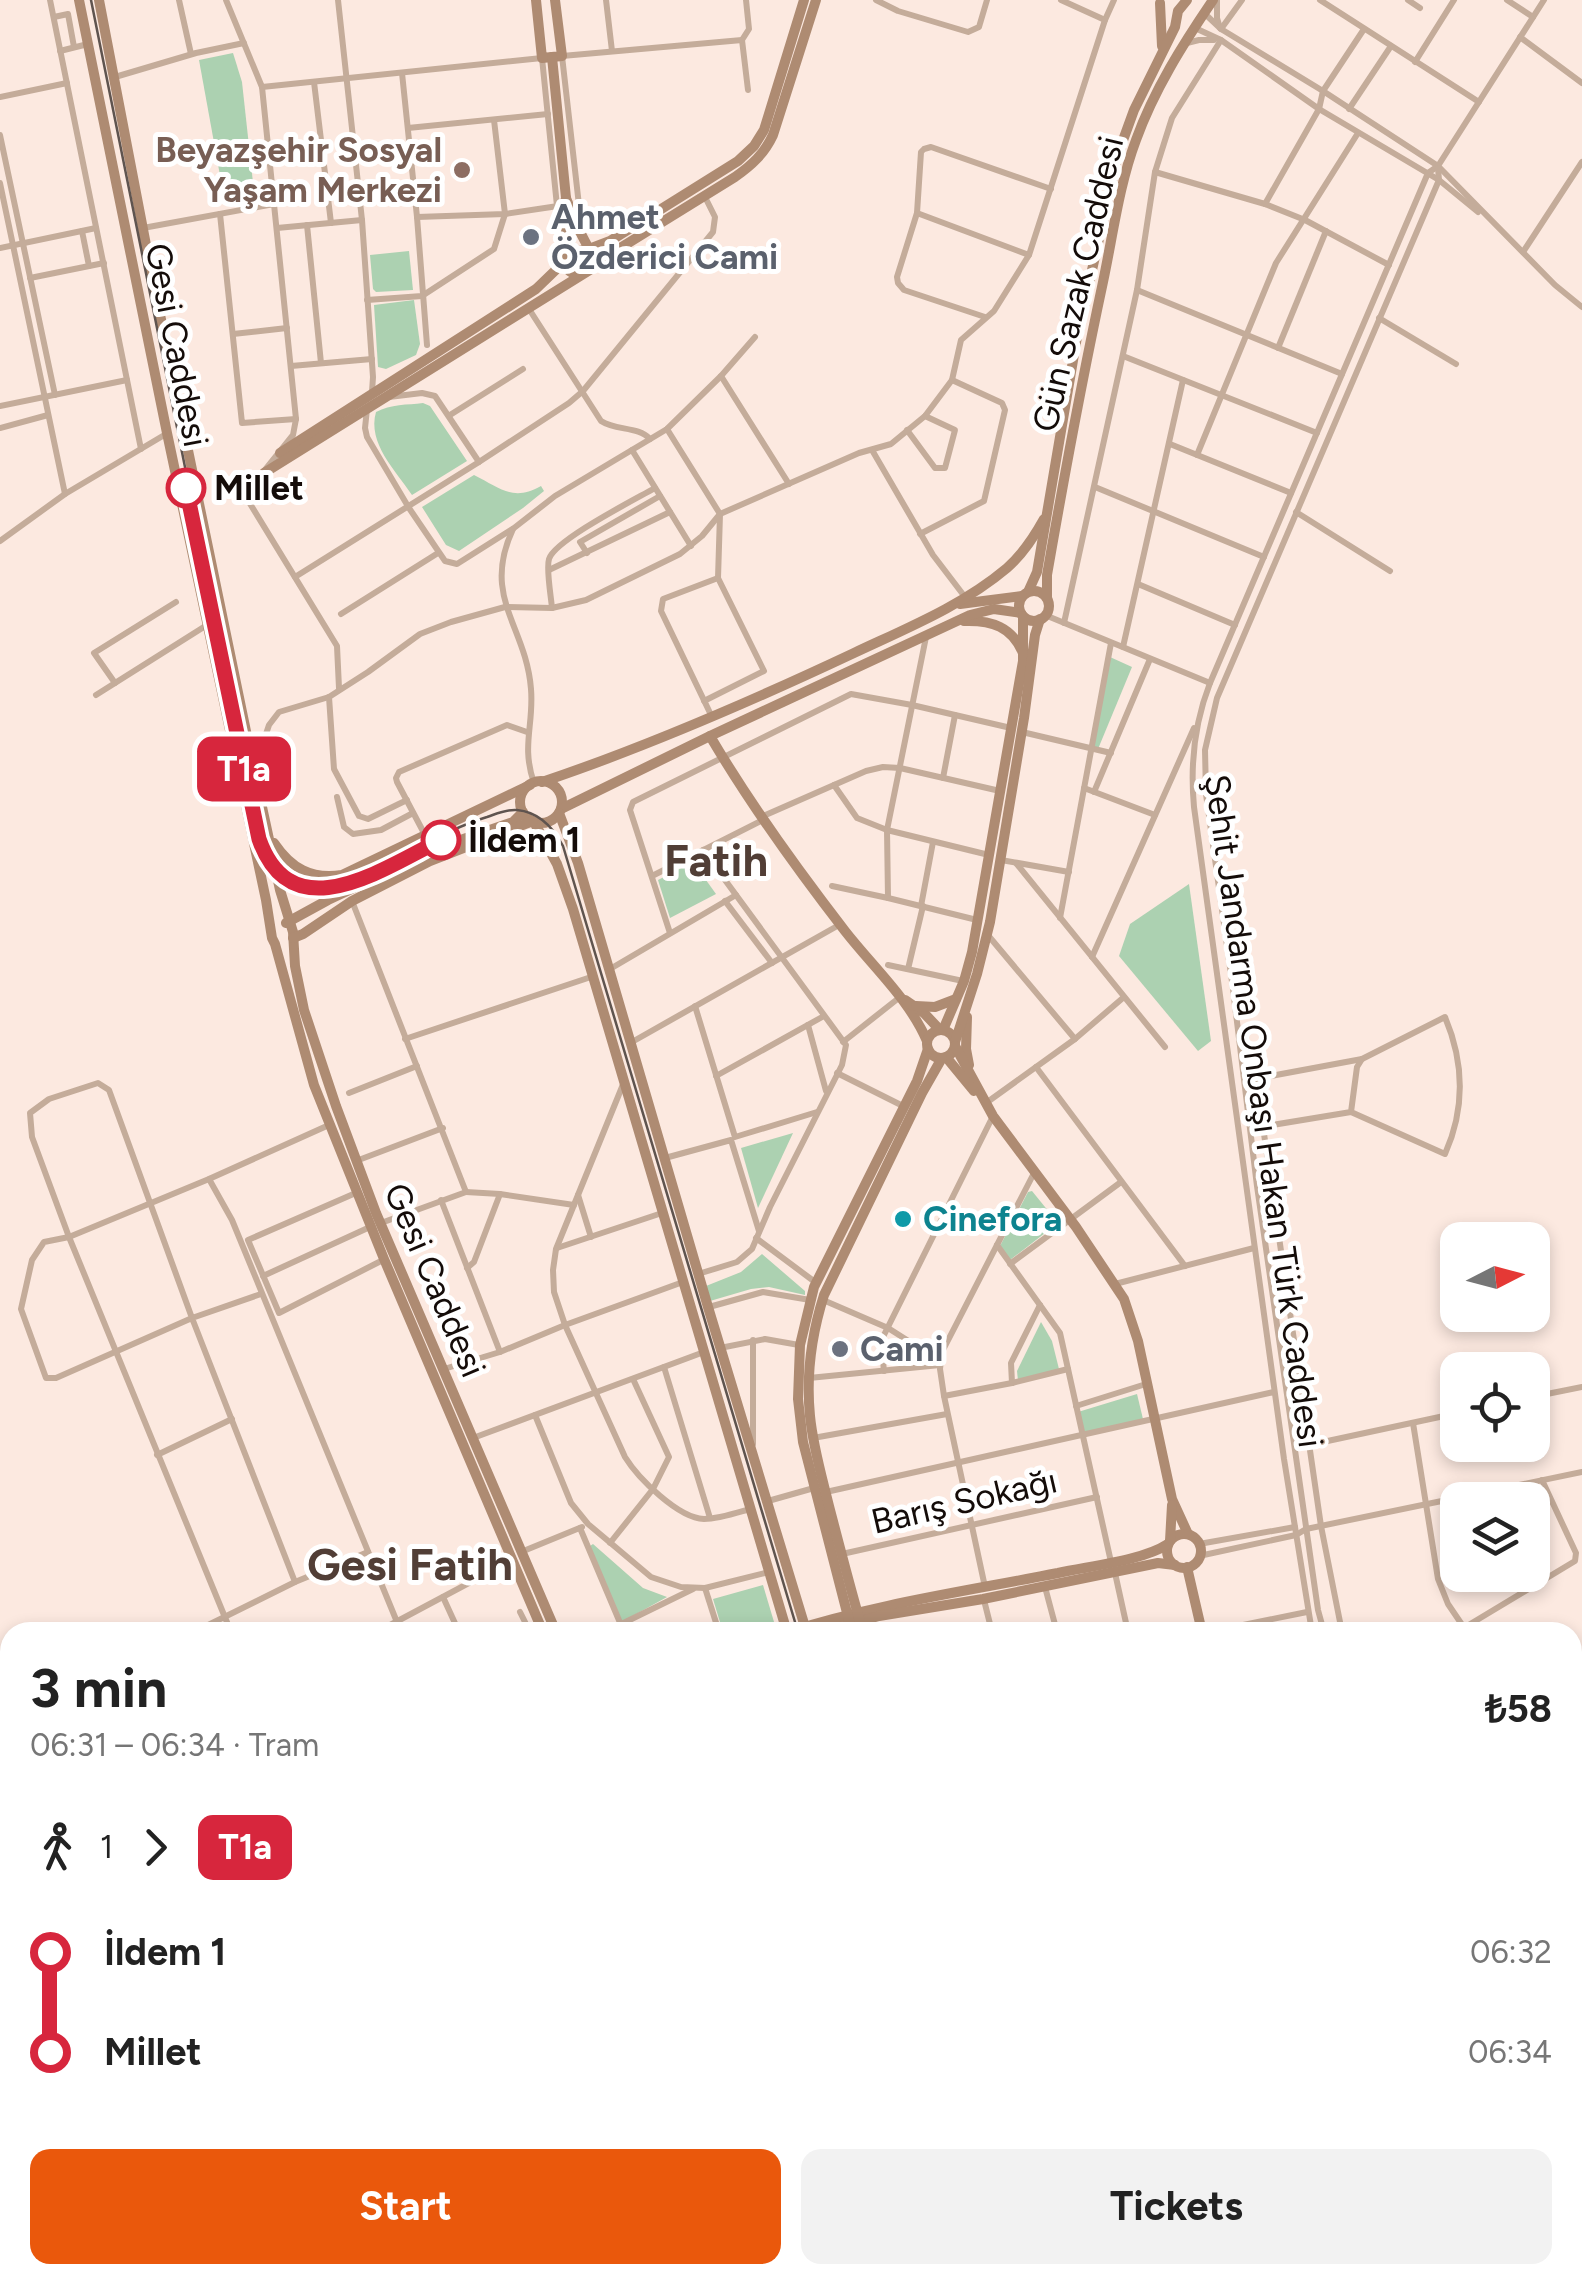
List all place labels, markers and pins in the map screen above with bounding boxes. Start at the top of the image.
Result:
place label: Beyazşehir Sosyal Yaşam Merkezi [155,129,442,211]
marker: Beyazşehir Sosyal Yaşam Merkezi [451,159,473,181]
place label: Ahmet Özderici Cami [551,196,778,278]
marker: Ahmet Özderici Cami [520,226,542,248]
place label: Millet [214,467,304,509]
marker: Millet [167,469,205,507]
place label: İldem 1 [468,819,581,861]
marker: İldem 1 [422,821,460,859]
place label: Cinefora [923,1198,1062,1240]
marker: Cinefora [892,1208,914,1230]
place label: Cami [860,1328,944,1370]
marker: Cami [829,1338,851,1360]

